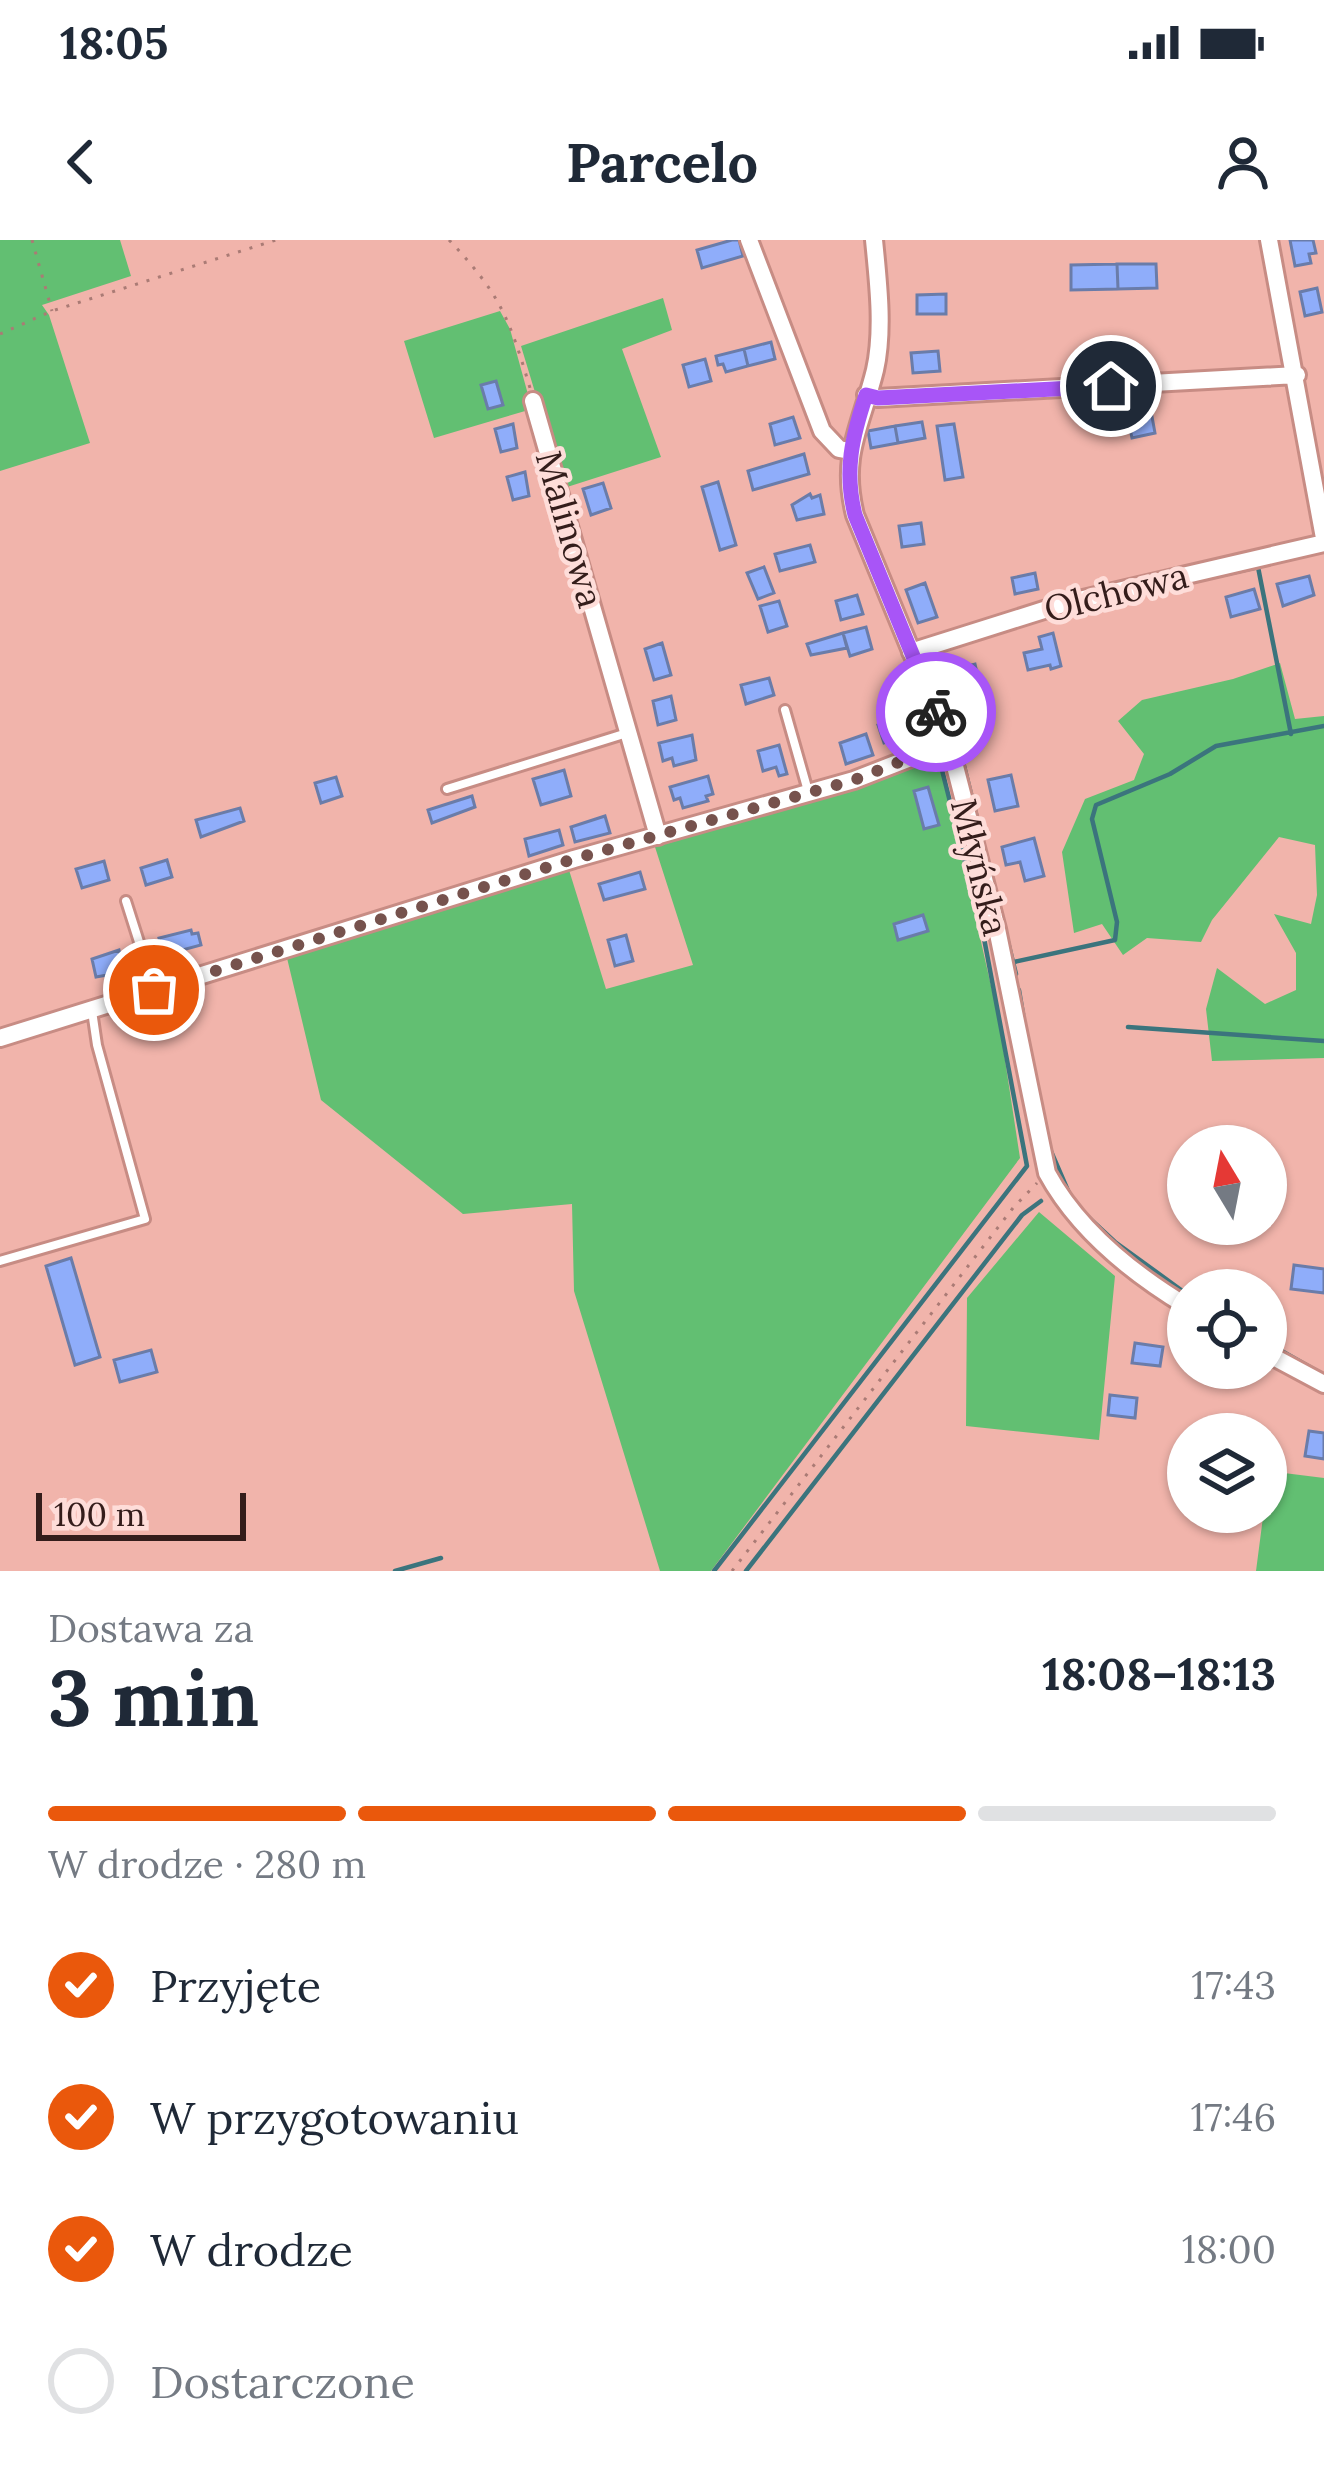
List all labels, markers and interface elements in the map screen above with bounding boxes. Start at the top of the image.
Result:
text: 18:05 [60,14,168,71]
text: Parcelo [566,128,758,197]
icon: back [48,129,114,195]
icon: person [1210,129,1276,195]
pin [1060,335,1162,437]
icon: home [1078,353,1144,419]
street label: Malinowa [526,445,614,613]
street label: Olchowa [1039,552,1193,632]
courier [876,652,996,772]
icon: bike [903,679,969,745]
street label: Młyńska [941,794,1019,940]
pin [103,939,205,1041]
icon: bag [121,957,187,1023]
north arrow [1167,1125,1287,1245]
map controls [1167,1125,1287,1533]
button: locate [1167,1269,1287,1389]
button: layers [1167,1413,1287,1533]
scale bar [36,1487,246,1540]
text: 100 m [54,1493,145,1535]
text: Dostawa za [48,1603,254,1653]
text: 18:08–18:13 [1042,1645,1276,1702]
text: 3 min [48,1648,259,1747]
text: W drodze · 280 m [48,1839,366,1889]
icon: check [48,1952,114,2018]
text: Przyjęte [150,1957,321,2014]
text: 17:43 [1191,1960,1276,2010]
icon: check [48,2084,114,2150]
text: W przygotowaniu [150,2089,519,2146]
text: 17:46 [1190,2092,1276,2142]
icon: check [48,2216,114,2282]
text: W drodze [150,2221,353,2278]
text: 18:00 [1182,2224,1276,2274]
text: Dostarczone [150,2353,415,2410]

